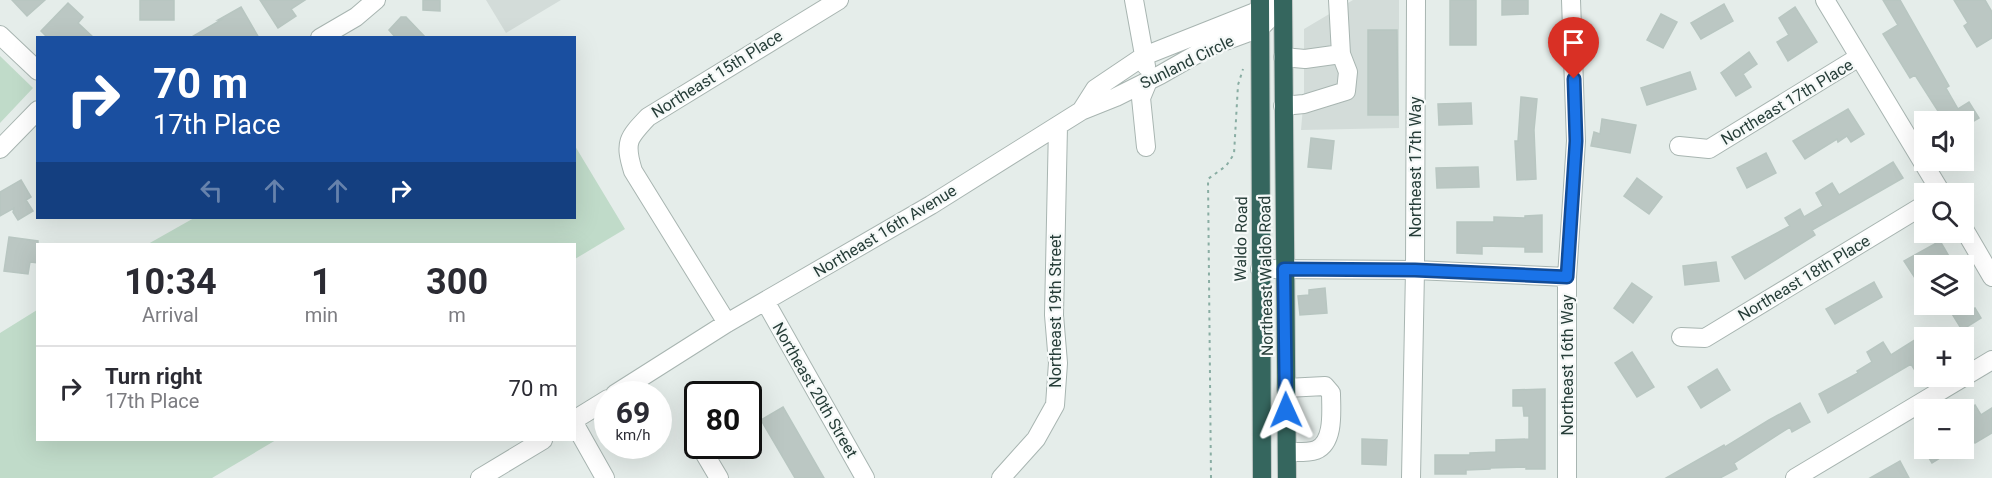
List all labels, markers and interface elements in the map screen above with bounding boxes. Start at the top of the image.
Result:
pin [1548,17,1599,79]
street label: Northeast 15th Place [648,26,786,122]
icon: arrive [1557,26,1590,59]
street label: Sunland Circle [1137,31,1237,93]
street label: Northeast 17th Place [1718,55,1856,149]
text: 70 m [153,59,248,108]
icon: right [54,60,132,138]
street label: Northeast 17th Way [1406,96,1425,238]
text: 17th Place [153,109,281,141]
map controls [1914,111,1974,459]
button: sound [1914,111,1974,171]
icon: left [195,174,228,207]
icon: ahead [258,174,291,207]
icon: ahead [321,174,354,207]
icon: right [384,174,417,207]
street label: Northeast 16th Avenue [810,181,960,281]
button: search [1914,183,1974,243]
street label: Waldo Road [1231,196,1251,282]
street label: Northeast Waldo Road [1255,196,1277,356]
street label: Northeast 18th Place [1735,231,1873,325]
street label: Northeast 19th Street [1046,234,1065,388]
button: layers [1914,255,1974,315]
text: 10:34 [124,261,217,303]
text: 1 [311,261,332,303]
text: 300 [426,261,488,303]
street label: Northeast 16th Way [1558,294,1577,436]
text: Arrival [142,303,199,327]
text: min [305,303,338,327]
text: m [448,303,466,327]
street label: Northeast 20th Street [768,319,862,461]
button: + [1914,327,1974,387]
text: Turn right [105,364,202,389]
icon: right [54,372,87,405]
text: 70 m [509,376,558,401]
position arrow [1254,378,1318,442]
speed limit sign: 80 [684,381,762,459]
text: 17th Place [105,389,199,413]
text: 69 [616,395,650,430]
button: − [1914,399,1974,459]
text: km/h [615,426,651,444]

